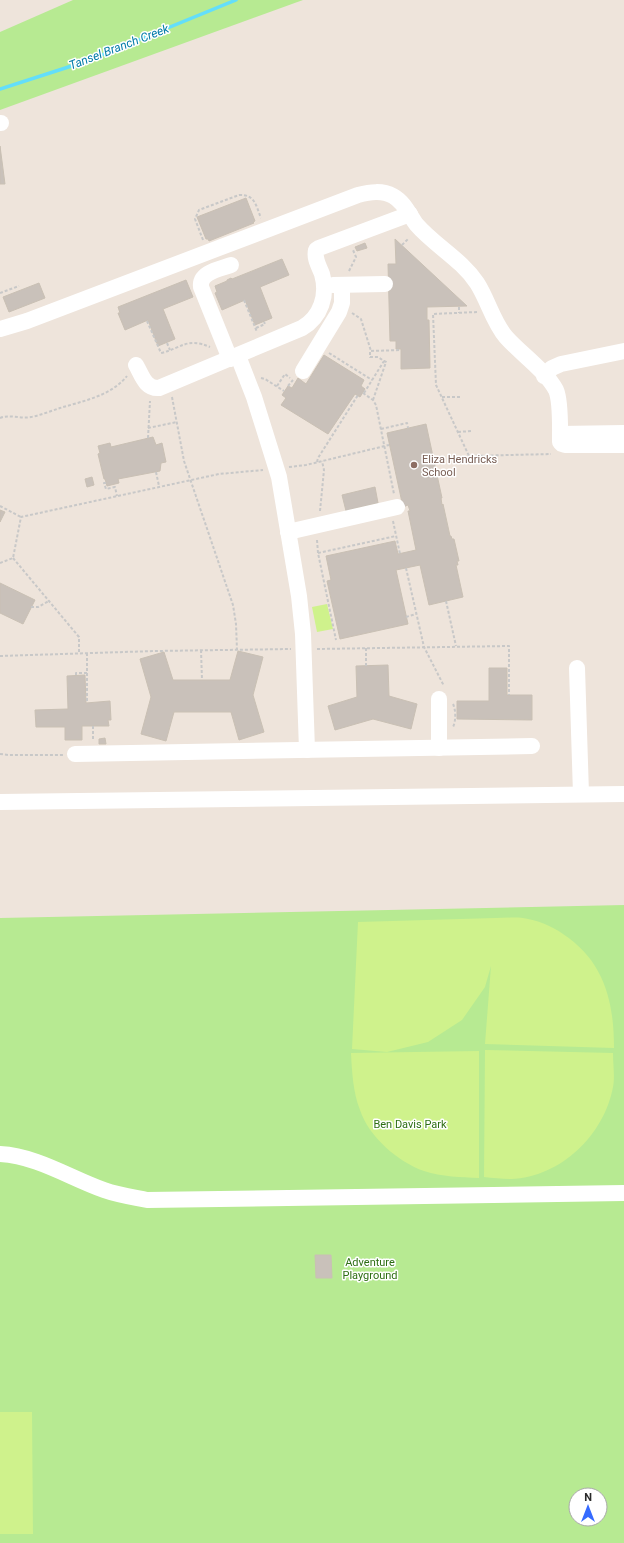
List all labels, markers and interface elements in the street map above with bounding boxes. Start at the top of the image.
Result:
water label: Tansel Branch Creek [67,21,172,72]
place label: Eliza Hendricks School [422,453,497,479]
marker: Eliza Hendricks School [409,460,419,470]
park label: Ben Davis Park [373,1118,447,1131]
park label: Adventure Playground [342,1256,398,1282]
north arrow [568,1487,608,1527]
text: N [584,1491,592,1504]

